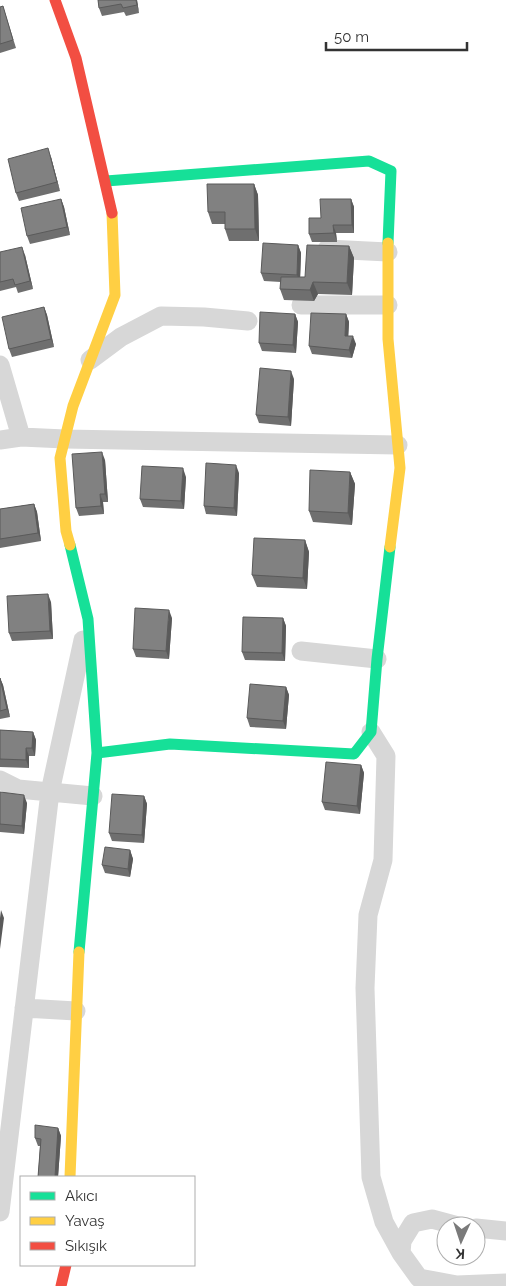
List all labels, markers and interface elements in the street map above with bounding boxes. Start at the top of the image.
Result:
scale bar [326,20,467,52]
text: 50 m [334,28,369,46]
legend [20,1176,195,1266]
text: Akıcı [65,1187,98,1205]
text: Yavaş [65,1212,105,1230]
north arrow [436,1216,486,1266]
text: Sıkışık [65,1237,107,1255]
text: K [455,1246,465,1262]

